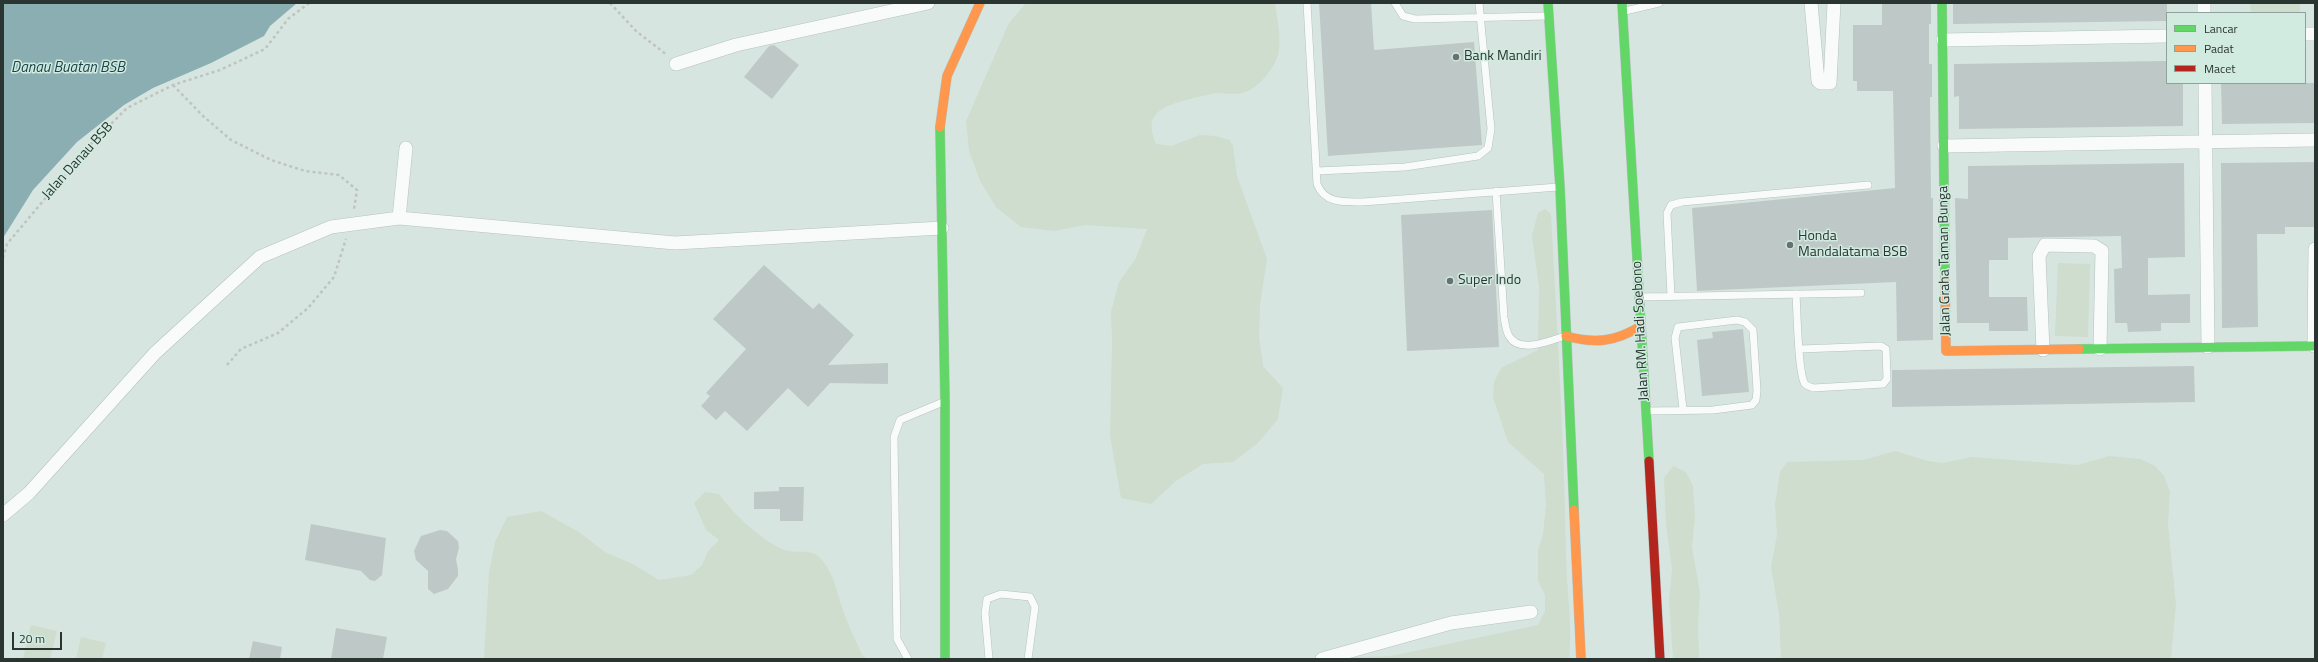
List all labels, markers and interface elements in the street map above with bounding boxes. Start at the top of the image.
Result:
legend [2166,12,2306,84]
text: Lancar [2204,19,2238,38]
text: Padat [2204,39,2234,58]
place label: Bank Mandiri [1464,49,1542,65]
marker: Bank Mandiri [1451,52,1461,62]
water label: Danau Buatan BSB [11,59,125,77]
text: Macet [2204,59,2236,78]
street label: Jalan Danau BSB [39,119,117,203]
street label: Jalan Graha Taman Bunga [1935,186,1955,336]
place label: Honda Mandalatama BSB [1798,229,1908,262]
marker: Honda Mandalatama BSB [1785,240,1795,250]
street label: Jalan RM. Hadi Soebono [1629,261,1653,401]
place label: Super Indo [1458,273,1521,289]
marker: Super Indo [1445,276,1455,286]
scale bar [14,624,64,650]
text: 20 m [19,629,45,648]

